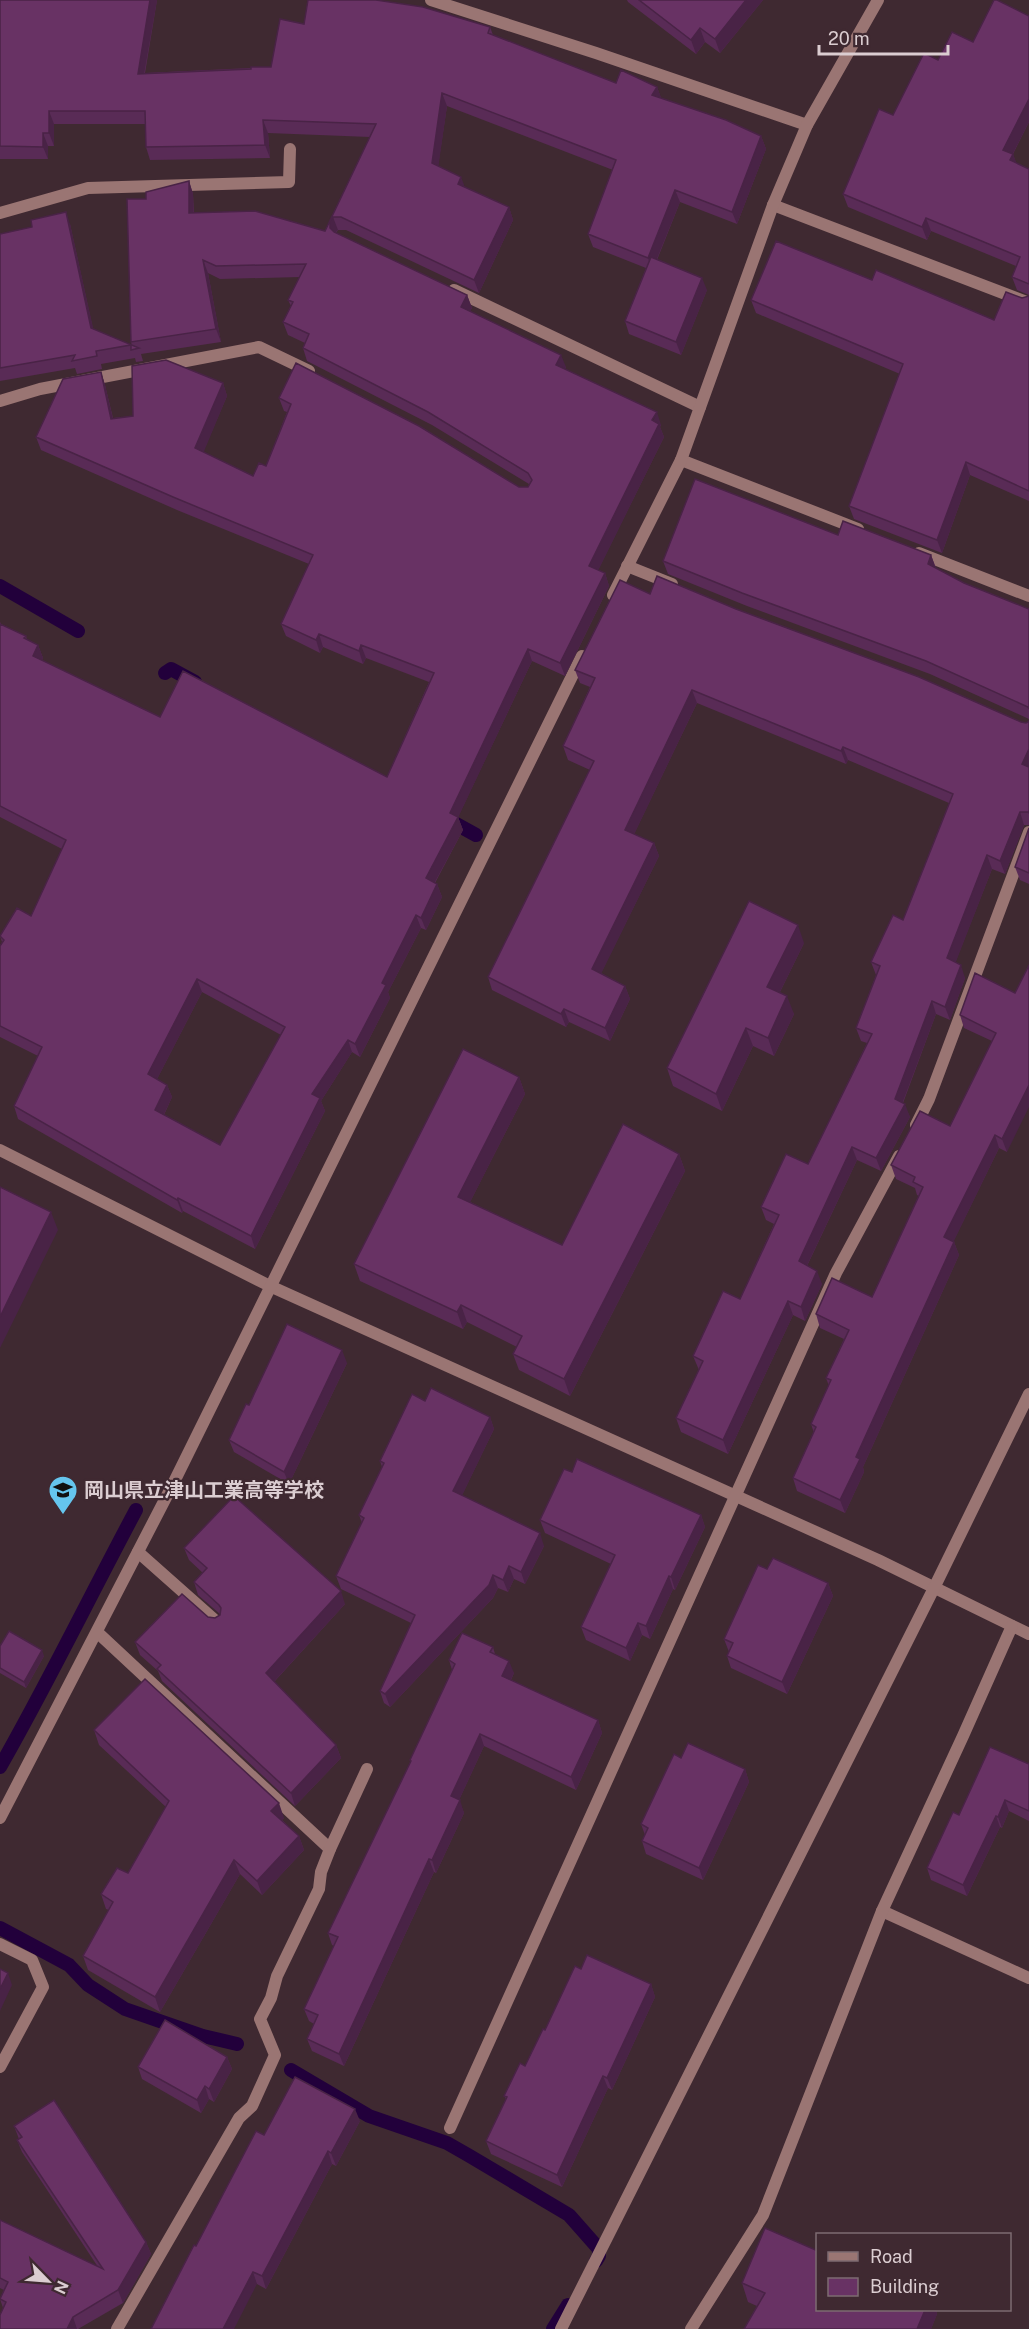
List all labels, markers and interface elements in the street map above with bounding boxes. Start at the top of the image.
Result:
scale bar [819,18,948,56]
text: 20 m [828,28,870,49]
school or university icon: 岡山県立津山工業高等学校 [47,1474,79,1516]
place label: 岡山県立津山工業高等学校 [84,1478,324,1502]
legend [816,2233,1011,2311]
text: Road [870,2246,913,2267]
north arrow [18,2251,78,2311]
text: Building [870,2276,939,2297]
text: N [50,2277,72,2297]

